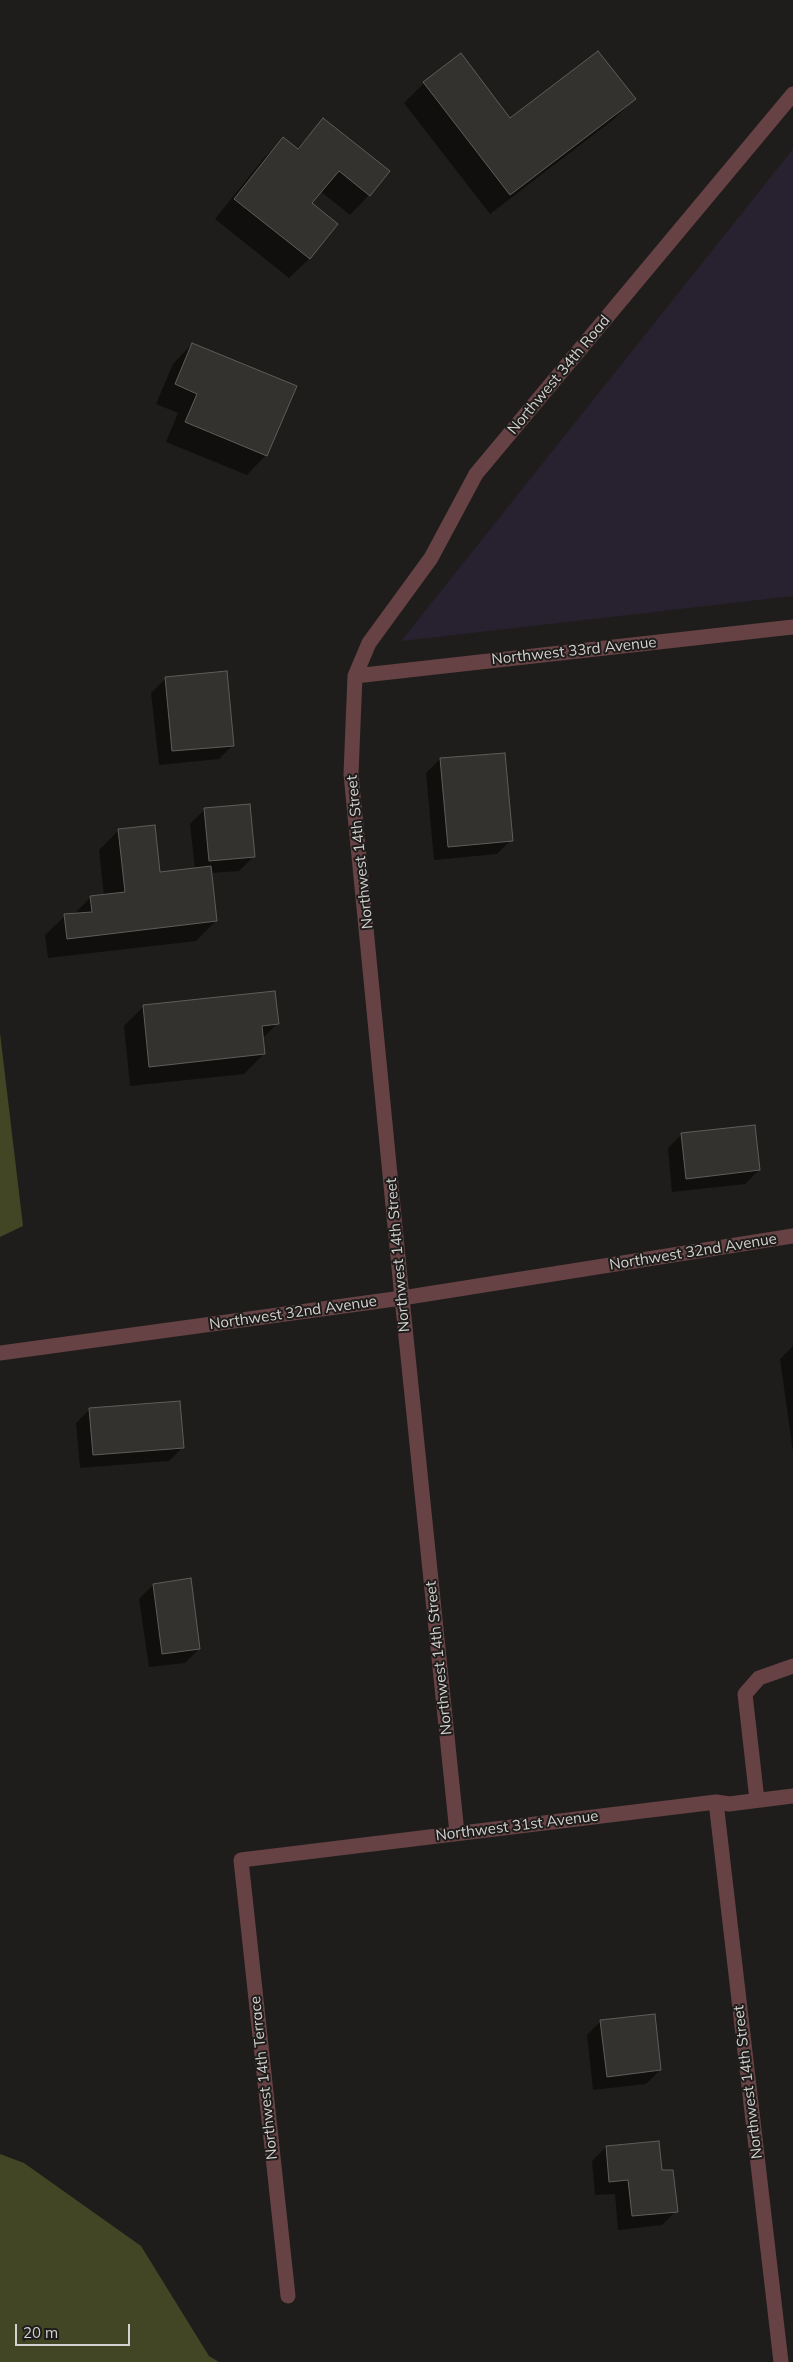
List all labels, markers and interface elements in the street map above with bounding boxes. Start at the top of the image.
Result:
street label: Northwest 34th Road [504,312,614,438]
street label: Northwest 33rd Avenue [491,633,657,669]
street label: Northwest 14th Street [343,774,377,930]
street label: Northwest 14th Street [382,1177,414,1333]
street label: Northwest 32nd Avenue [608,1230,778,1274]
street label: Northwest 32nd Avenue [208,1292,378,1334]
street label: Northwest 14th Street [422,1580,456,1736]
street label: Northwest 31st Avenue [435,1807,599,1845]
street label: Northwest 14th Terrace [246,1995,282,2161]
street label: Northwest 14th Street [730,2004,766,2160]
scale bar [18,2314,132,2346]
text: 20 m [23,2323,58,2342]

